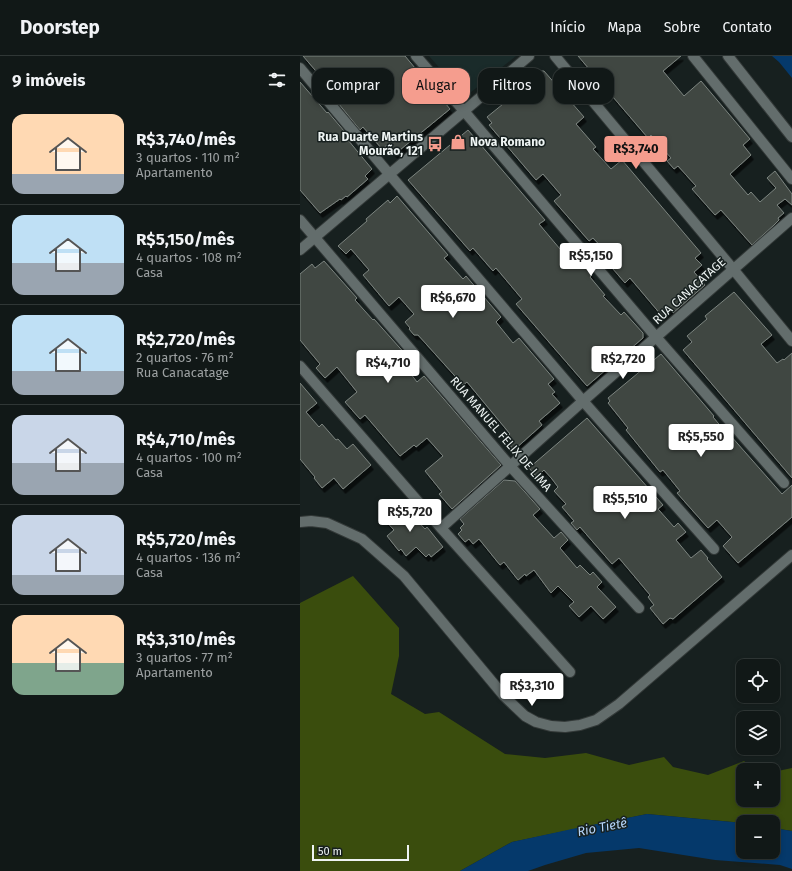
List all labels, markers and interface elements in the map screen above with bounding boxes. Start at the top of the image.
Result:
text: Doorstep [20,16,100,39]
text: Início [550,19,585,36]
text: Mapa [607,19,642,36]
text: Sobre [664,19,700,36]
text: Contato [722,19,772,36]
chip: Comprar [312,68,394,104]
chip: Alugar [402,68,470,104]
chip: Filtros [478,68,545,104]
chip: Novo [553,68,614,104]
icon: filters [266,69,288,91]
text: 9 imóveis [12,70,85,91]
text: R$3,740/mês [136,129,236,150]
icon: home [44,130,92,178]
place label: Rua Duarte Martins Mourão, 121 [318,130,423,158]
shop icon: Nova Romano [449,133,467,151]
bus stop icon: Rua Duarte Martins Mourão, 121 [426,135,444,153]
place label: Nova Romano [470,135,545,149]
pin: R$3,740 [599,136,673,170]
text: R$3,740 [613,141,659,156]
text: 3 quartos · 110 m² [136,150,240,165]
text: Apartamento [136,165,213,180]
text: R$5,150/mês [136,229,234,250]
icon: home [44,231,92,279]
pin: R$5,150 [554,243,628,277]
text: R$5,150 [569,248,613,263]
text: 4 quartos · 108 m² [136,250,242,265]
street label: RUA CANACATAGE [650,255,728,327]
text: Casa [136,265,163,280]
pin: R$6,670 [416,285,490,319]
text: R$6,670 [430,290,476,305]
text: R$2,720/mês [136,329,235,350]
icon: home [44,331,92,379]
pin: R$2,720 [586,346,660,380]
text: 2 quartos · 76 m² [136,350,234,365]
pin: R$4,710 [351,350,425,384]
text: R$2,720 [600,351,646,366]
text: R$4,710 [365,355,411,370]
text: Rua Canacatage [136,365,229,380]
street label: RUA MANUEL FELIX DE LIMA [447,374,555,494]
pin: R$5,550 [664,424,738,458]
text: R$4,710/mês [136,429,235,450]
text: R$5,550 [678,429,724,444]
icon: home [44,431,92,479]
text: 4 quartos · 100 m² [136,450,242,465]
text: Casa [136,465,163,480]
pin: R$5,510 [588,486,662,520]
text: R$5,510 [602,491,648,506]
pin: R$5,720 [373,499,447,533]
text: R$5,720 [387,504,433,519]
text: R$5,720/mês [136,529,236,550]
icon: home [44,531,92,579]
text: 4 quartos · 136 m² [136,550,241,565]
text: Casa [136,565,163,580]
text: R$3,310/mês [136,629,235,650]
icon: home [44,631,92,679]
text: 3 quartos · 77 m² [136,650,233,665]
map controls [736,659,780,859]
button: locate [736,659,780,703]
text: Apartamento [136,665,213,680]
pin: R$3,310 [495,673,569,707]
text: R$3,310 [509,678,555,693]
button: layers [736,711,780,755]
button: + [736,763,780,807]
water label: Rio Tietê [576,815,628,839]
button: − [736,815,780,859]
scale bar [312,843,409,862]
text: 50 m [318,845,342,858]

